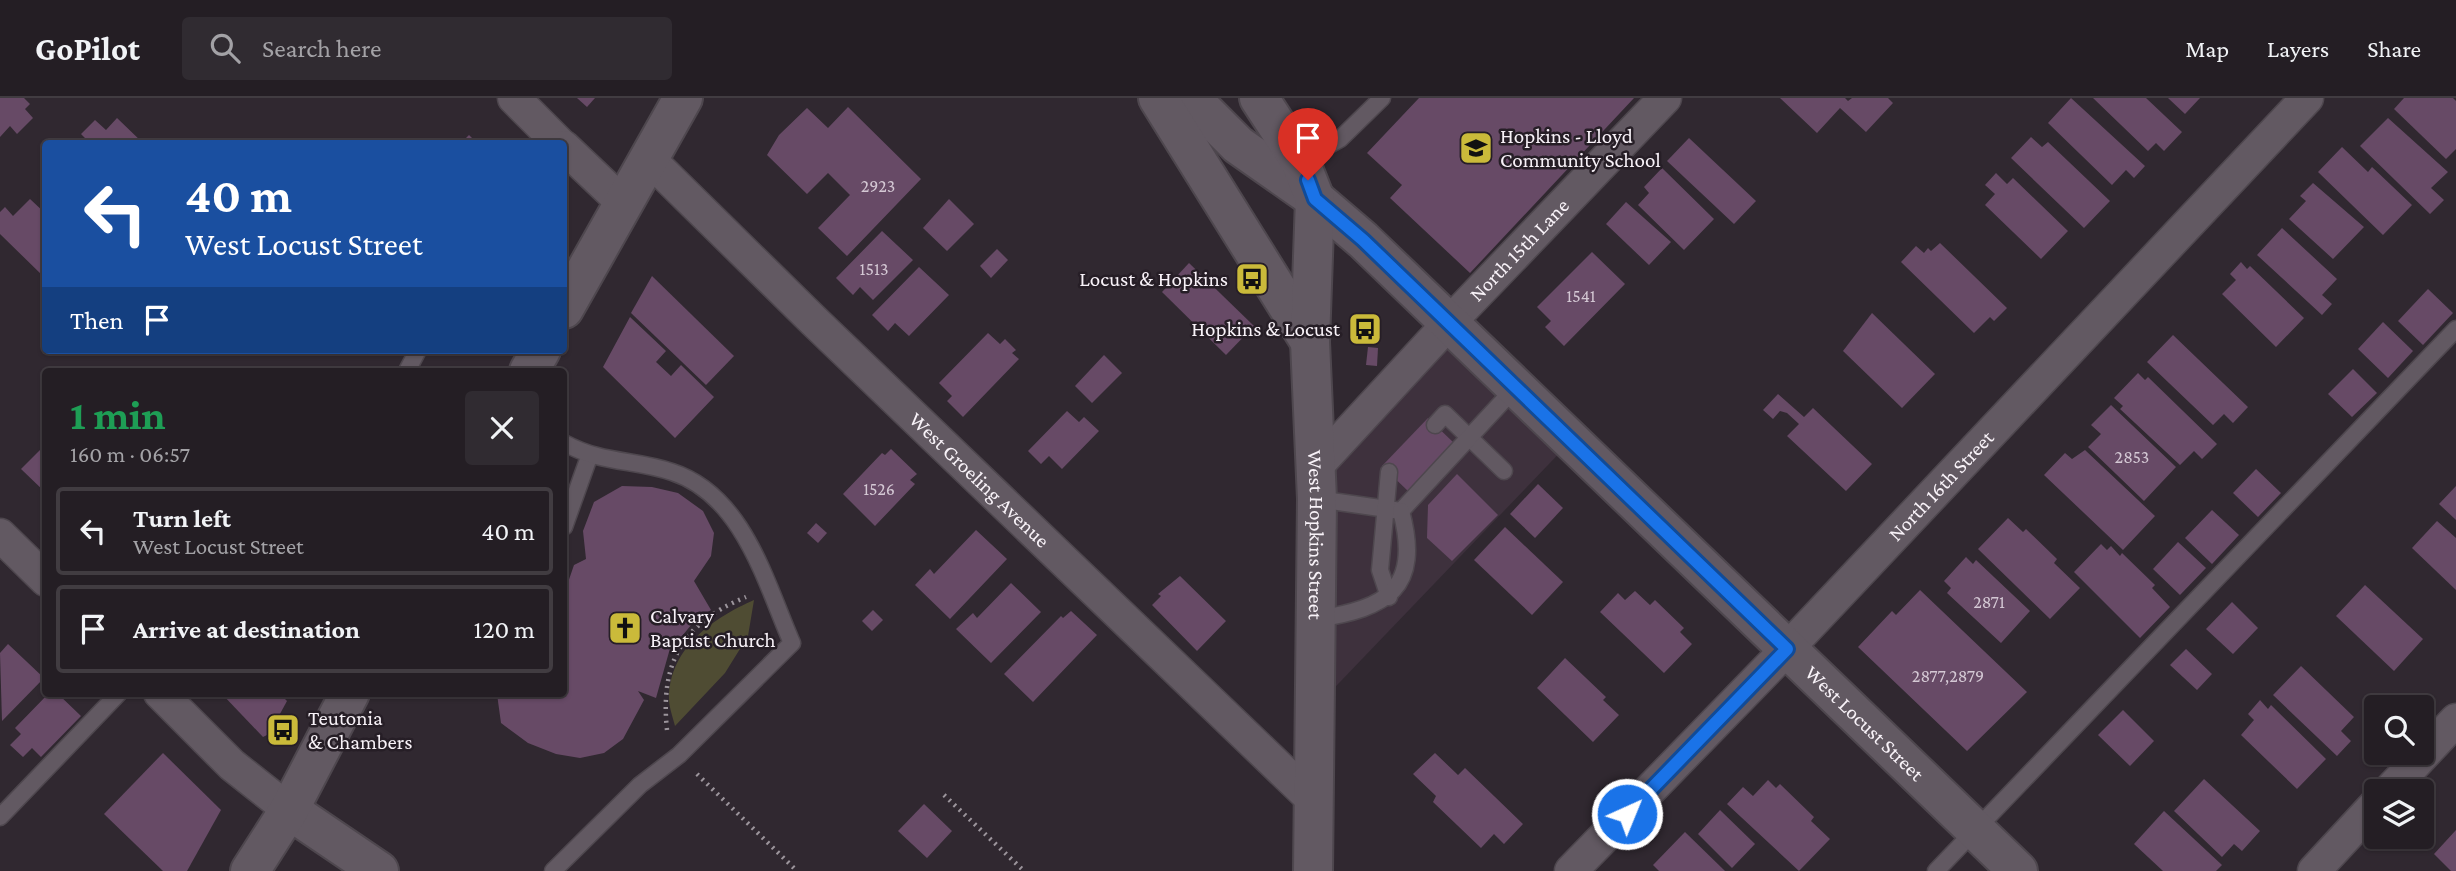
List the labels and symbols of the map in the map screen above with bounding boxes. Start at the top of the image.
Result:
pin [1278,108,1338,180]
place label: Hopkins - Lloyd Community School [1500,124,1661,172]
school or university icon: Hopkins - Lloyd Community School [1457,129,1495,167]
house number: 2923 [861,176,895,196]
street label: North 15th Lane [1464,193,1574,306]
house number: 1513 [860,259,888,279]
bus stop icon: Locust & Hopkins [1233,260,1271,298]
place label: Locust & Hopkins [1079,267,1228,291]
house number: 1541 [1566,286,1596,306]
bus stop icon: Hopkins & Locust [1346,310,1384,348]
place label: Hopkins & Locust [1191,317,1341,341]
street label: West Groeling Avenue [904,407,1055,553]
street label: North 16th Street [1883,425,1999,546]
house number: 2853 [2115,447,2149,467]
street label: West Hopkins Street [1303,449,1329,621]
house number: 1526 [863,479,895,499]
house number: 2871 [1973,592,2005,612]
place label: Calvary Baptist Church [650,604,776,652]
church icon: Calvary Baptist Church [606,609,644,647]
street label: West Locust Street [1800,660,1930,787]
house number: 2877,2879 [1912,666,1984,686]
place label: Teutonia & Chambers [308,706,412,754]
bus stop icon: Teutonia & Chambers [264,711,302,749]
position arrow [1590,777,1664,851]

